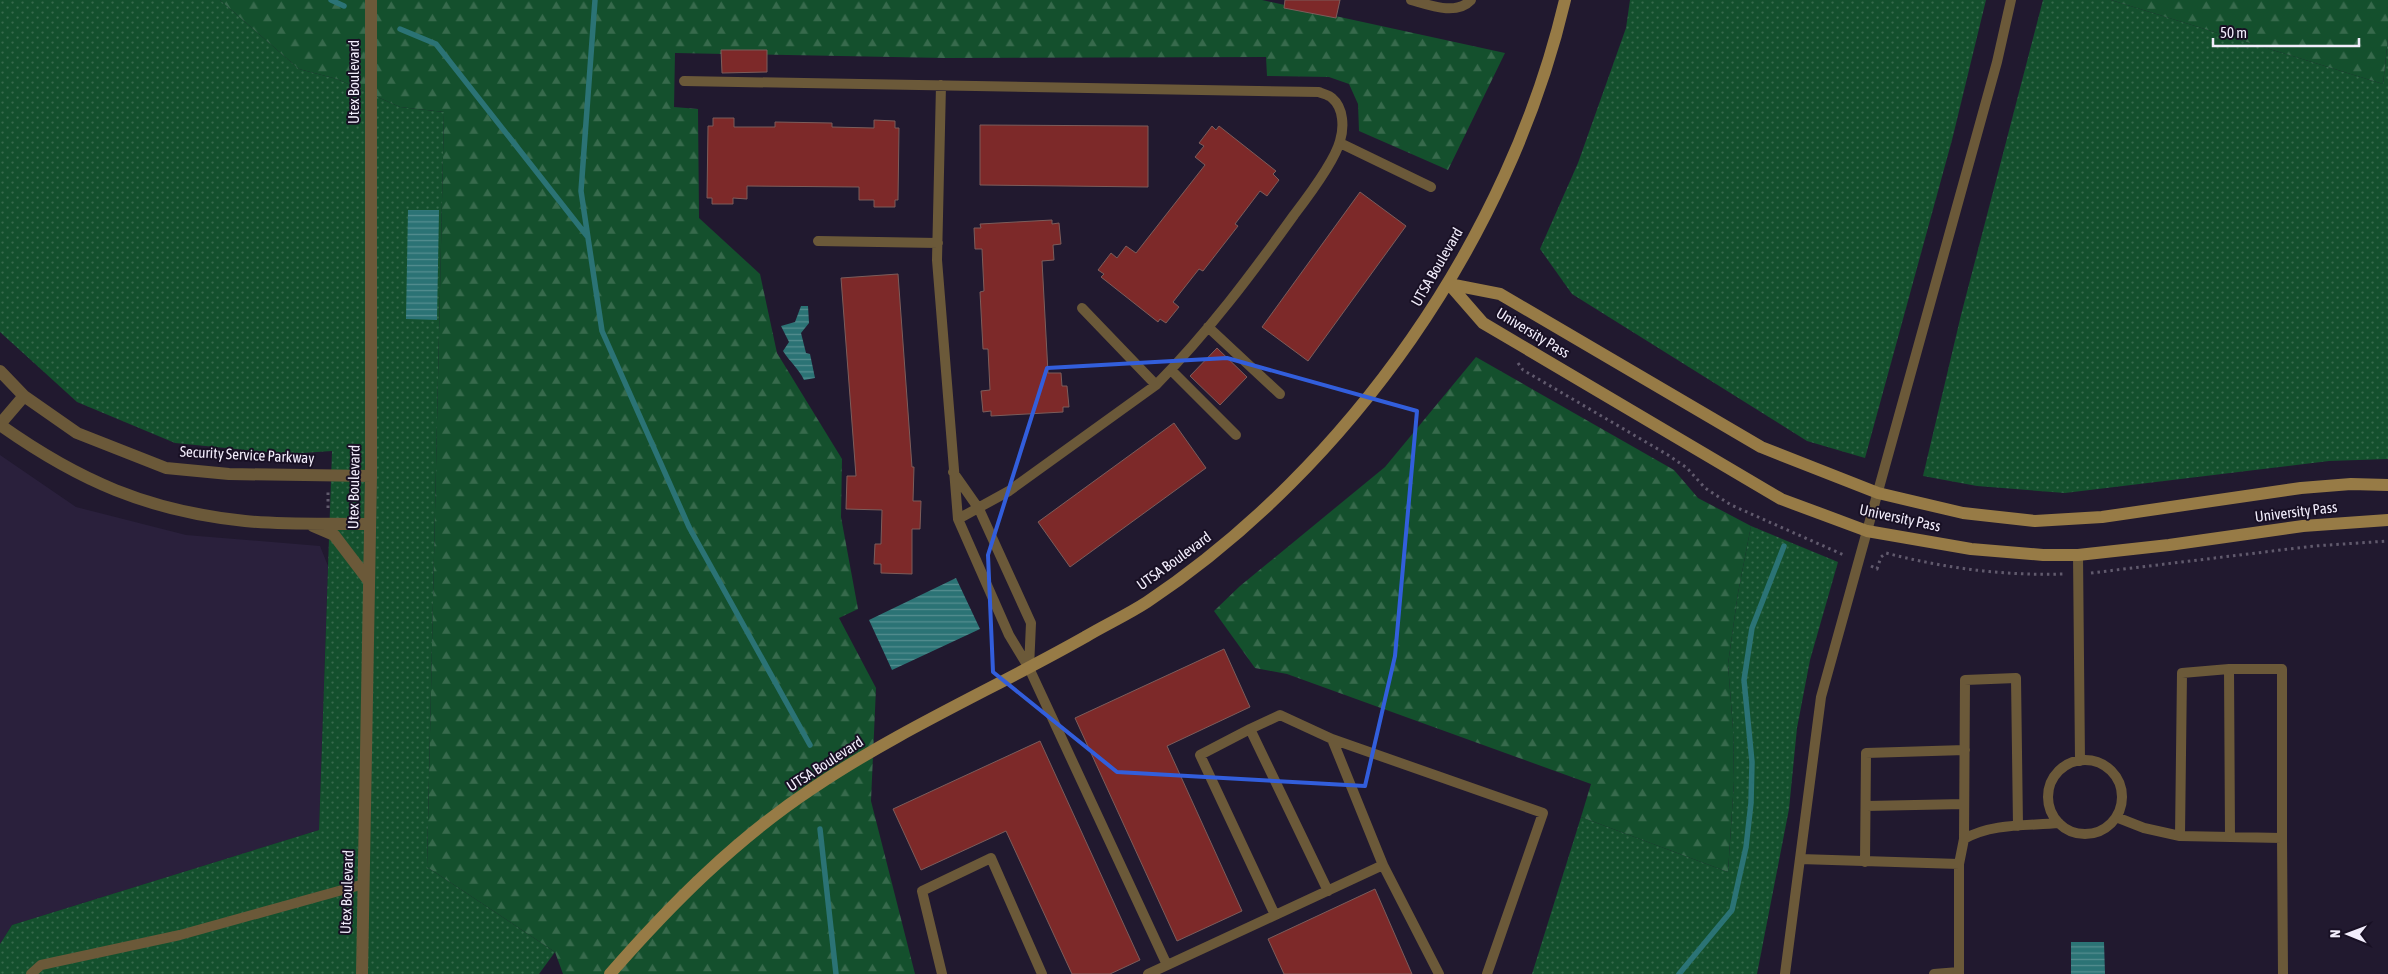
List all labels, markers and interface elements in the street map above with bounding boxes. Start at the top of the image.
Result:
scale bar [2213,15,2359,47]
text: 50 m [2220,24,2247,41]
street label: Utex Boulevard [345,40,362,124]
street label: UTSA Boulevard [1407,225,1466,309]
street label: University Pass [1493,304,1573,361]
street label: Security Service Parkway [179,442,315,467]
street label: Utex Boulevard [344,445,363,529]
street label: University Pass [2254,498,2338,525]
street label: University Pass [1858,501,1942,534]
street label: UTSA Boulevard [1133,528,1214,593]
street label: UTSA Boulevard [783,733,866,795]
street label: Utex Boulevard [337,850,356,934]
north arrow [2323,909,2373,959]
text: N [2327,930,2343,938]

